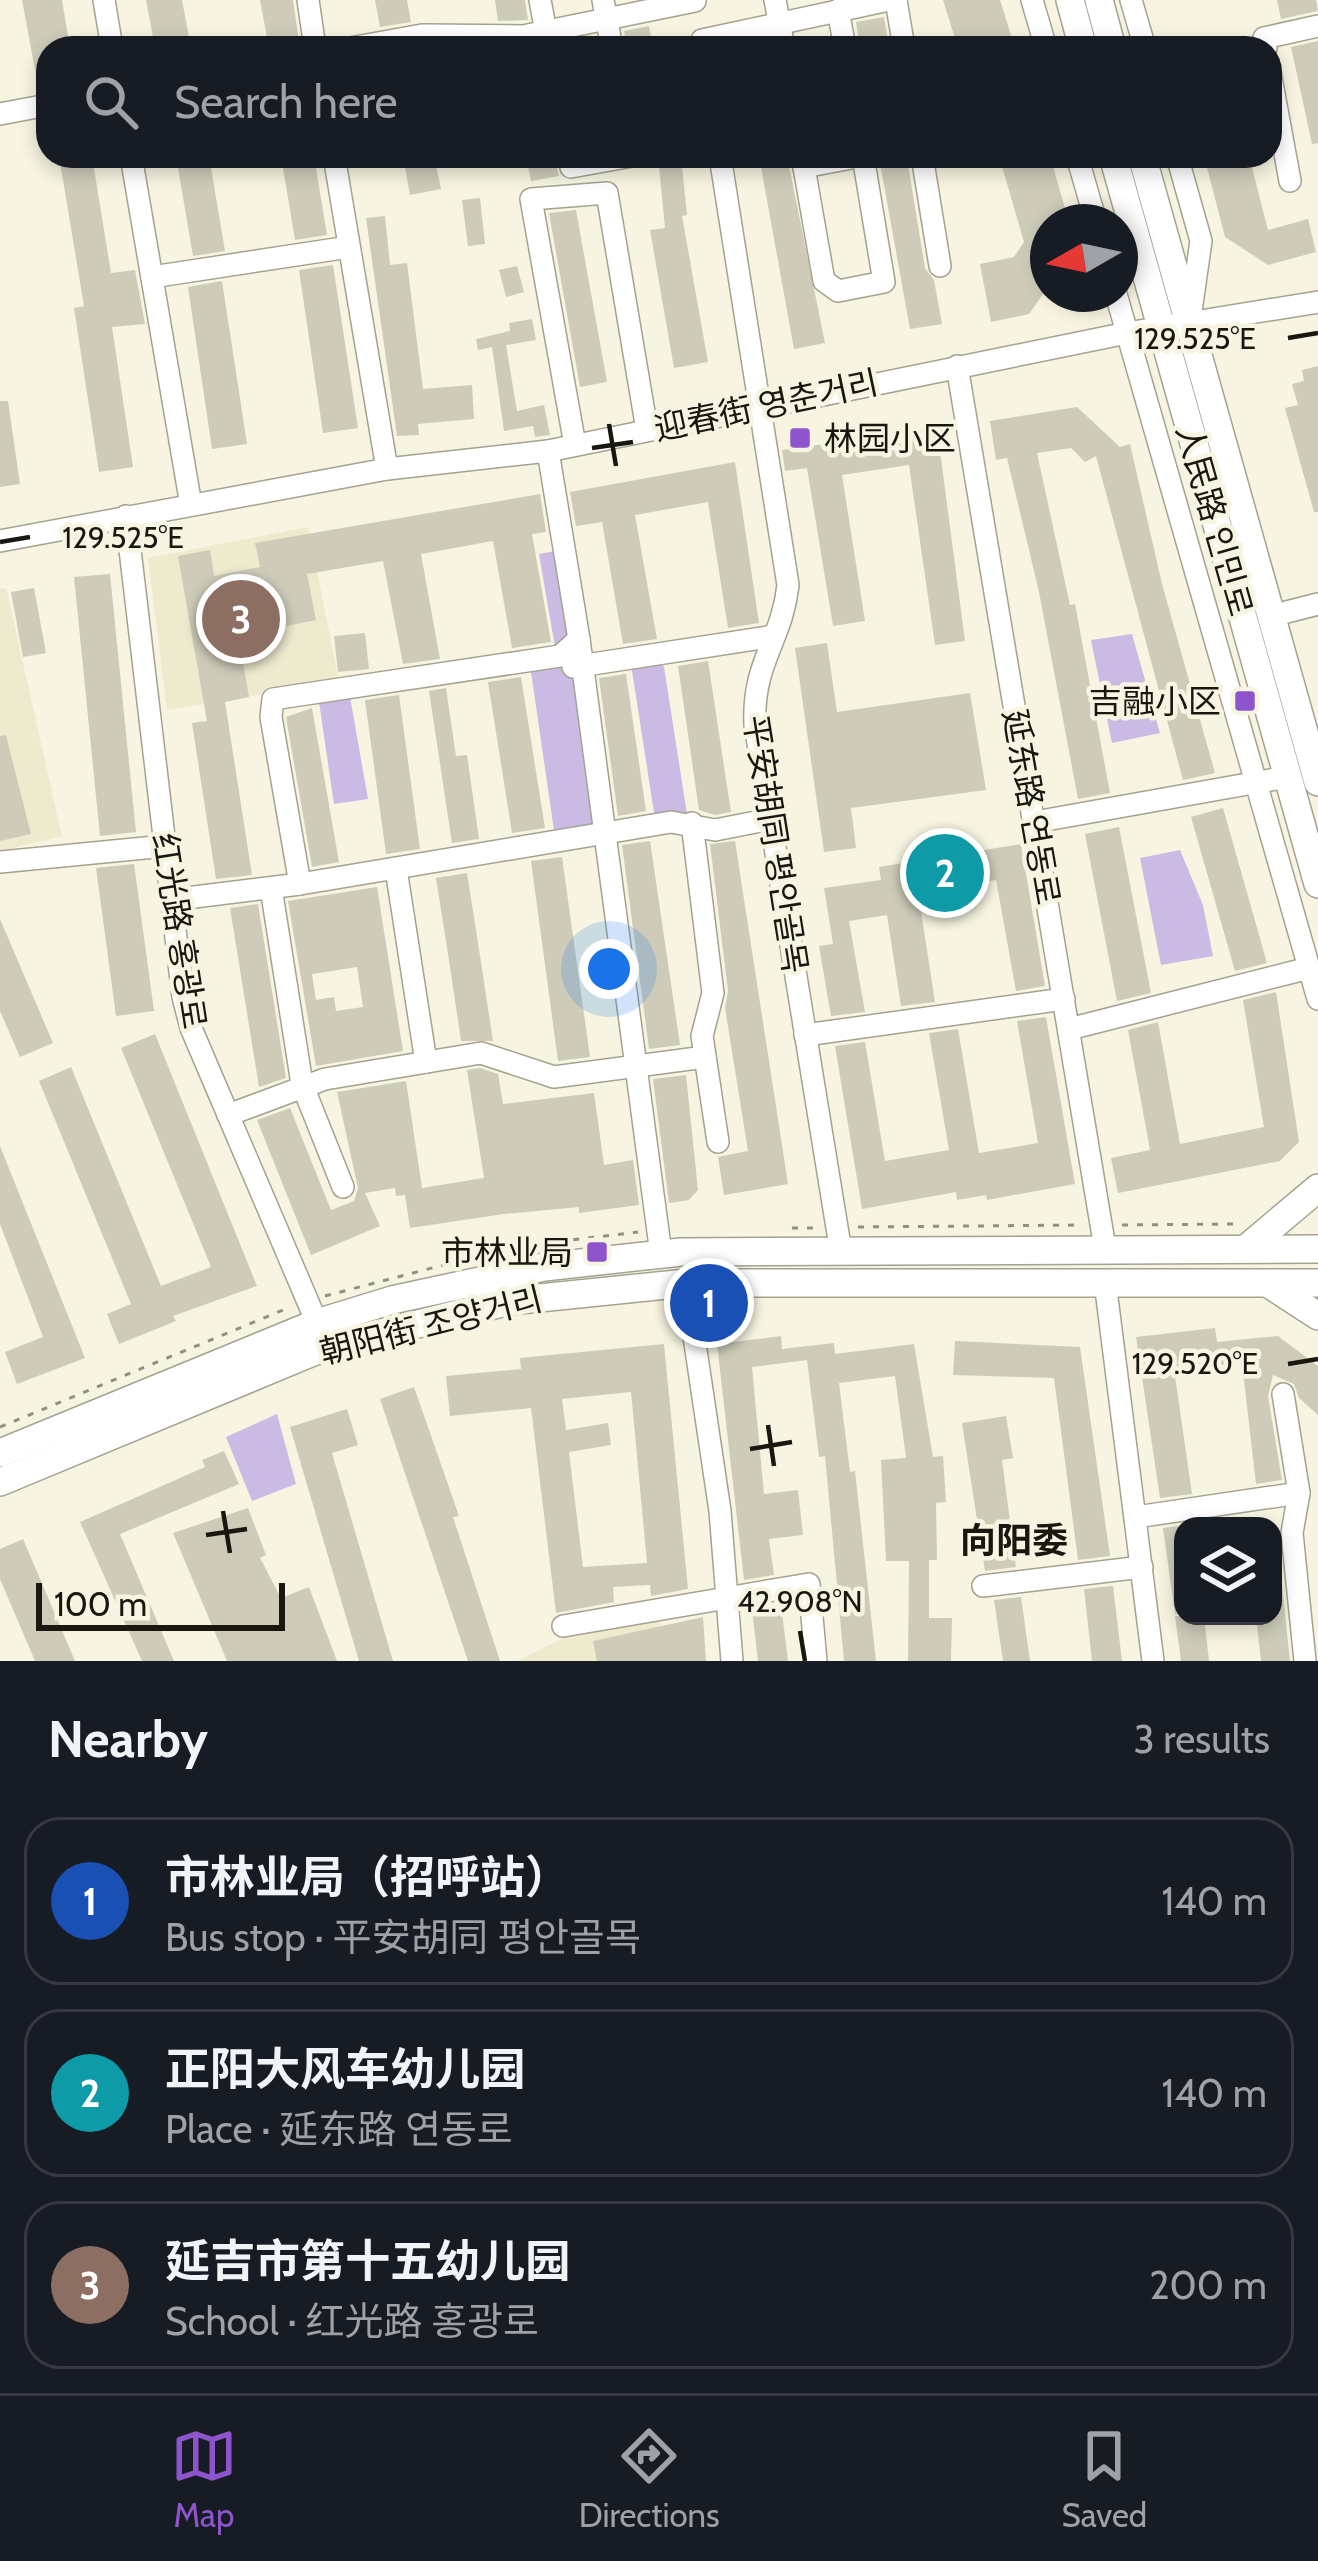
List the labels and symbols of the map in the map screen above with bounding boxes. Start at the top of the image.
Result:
north arrow [1030,204,1138,312]
text: 129.525°E [1134,320,1256,357]
street label: 迎春街 영춘거리 [650,362,882,448]
place label: 林园小区 [824,418,956,458]
street label: 人民路 인민로 [1169,420,1261,620]
marker: 林园小区 [787,425,813,451]
text: 129.525°E [62,519,184,556]
pin: 3 [202,574,280,664]
place label: 吉融小区 [1089,681,1221,721]
marker: 吉融小区 [1232,688,1258,714]
street label: 延东路 연동로 [995,706,1069,908]
street label: 平安胡同 평안골목 [736,712,816,976]
pin: 2 [906,828,984,918]
street label: 红光路 홍광로 [145,830,215,1032]
your location [579,939,639,999]
place label: 市林业局 [441,1232,573,1272]
marker: 市林业局 [584,1239,610,1265]
pin: 1 [670,1258,748,1348]
street label: 朝阳街 조양거리 [316,1278,546,1372]
text: 129.520°E [1132,1345,1258,1382]
district label: 向阳委 [960,1518,1068,1562]
scale bar [36,1577,285,1630]
text: 42.908°N [737,1583,863,1620]

